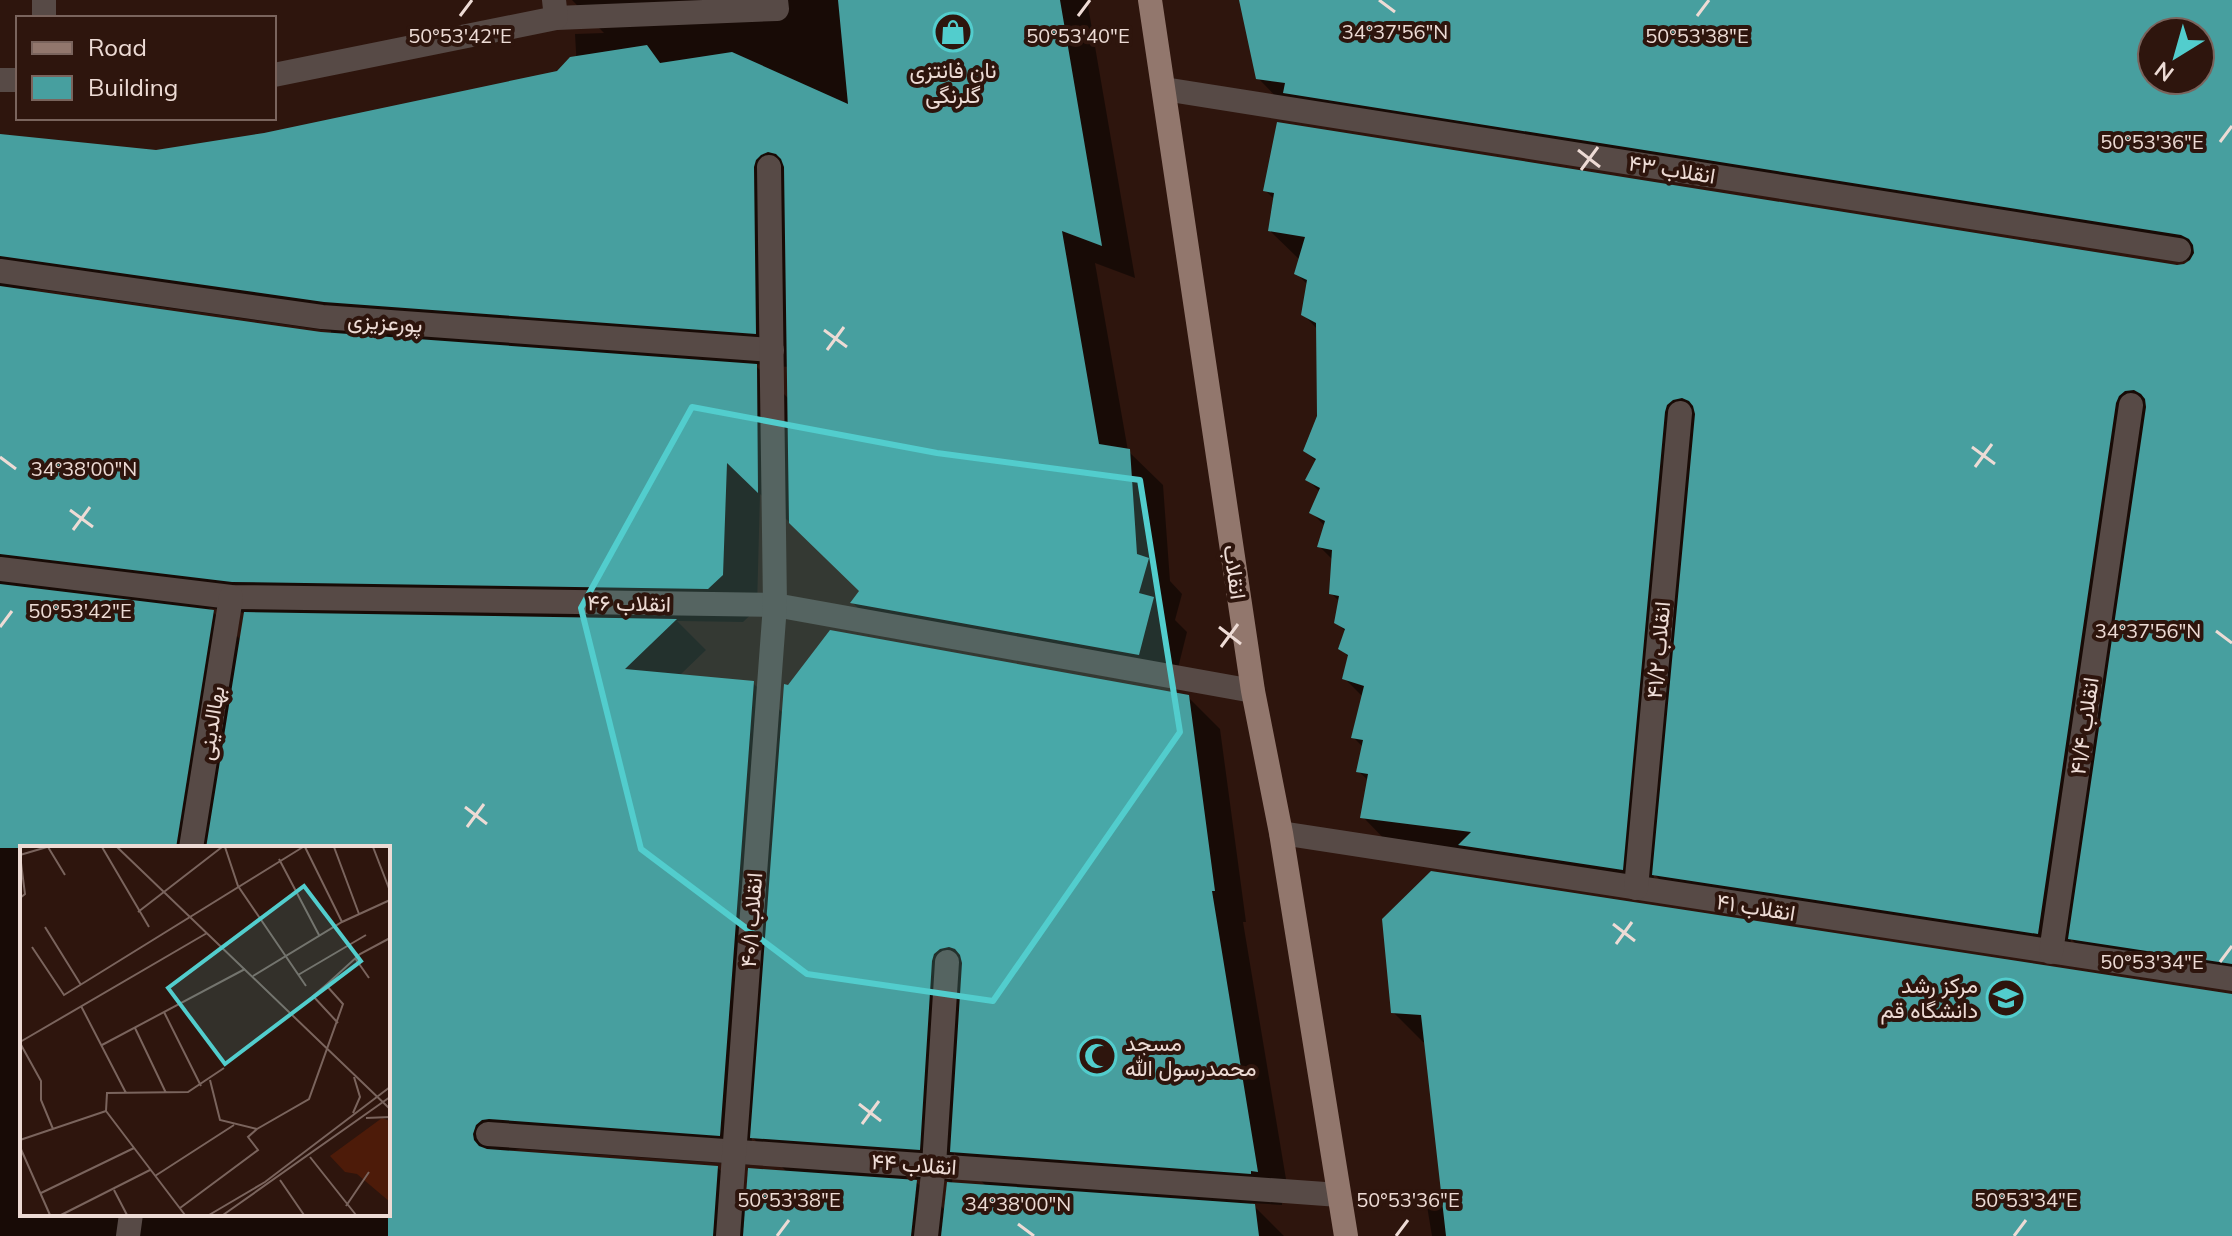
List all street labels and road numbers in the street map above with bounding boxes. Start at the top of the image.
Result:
street label: انقلاب ۴۳ [1627,148,1717,190]
street label: پورعزیزی [346,305,424,340]
street label: انقلاب [1217,543,1253,601]
street label: انقلاب ۴۶ [587,588,671,618]
street label: انقلاب ۴۱/۲ [1640,600,1676,700]
street label: انقلاب ۴۱/۴ [2063,675,2105,777]
street label: بهاالدینی [191,684,231,762]
street label: انقلاب ۴۰/۱ [734,872,768,968]
street label: انقلاب ۴۱ [1715,887,1797,927]
street label: انقلاب ۴۴ [870,1147,958,1181]

